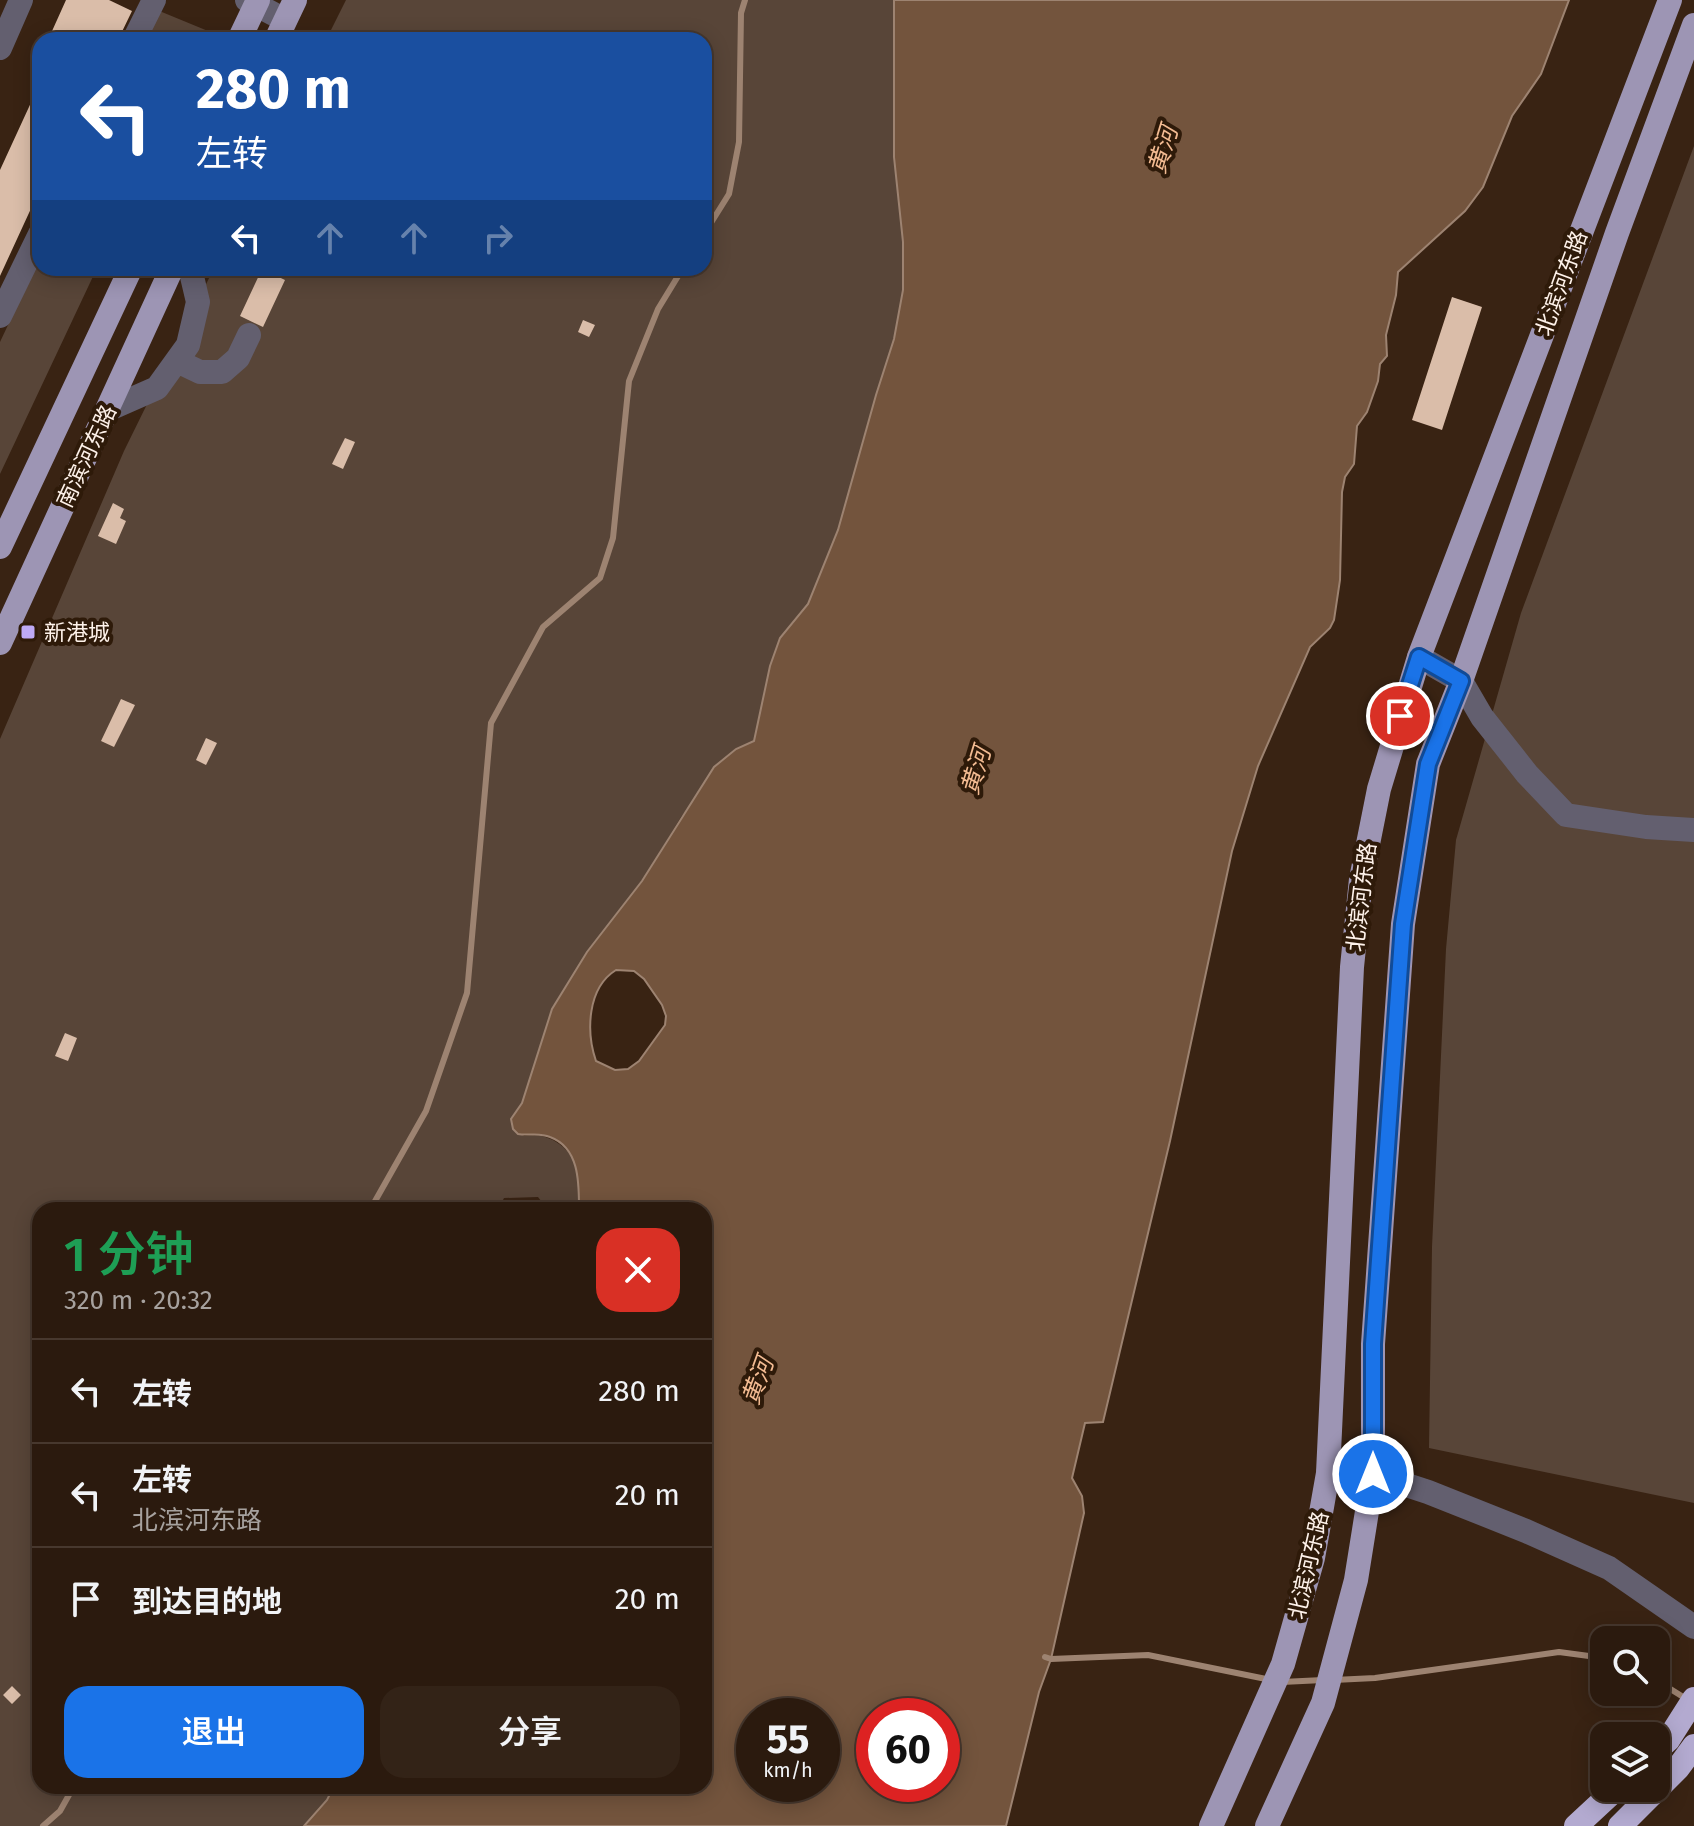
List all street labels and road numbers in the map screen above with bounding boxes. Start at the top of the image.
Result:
street label: 北滨河东路 [1530,227,1593,339]
street label: 南滨河东路 [51,401,122,512]
street label: 北滨河东路 [1341,841,1382,953]
street label: 北滨河东路 [1283,1508,1334,1622]

